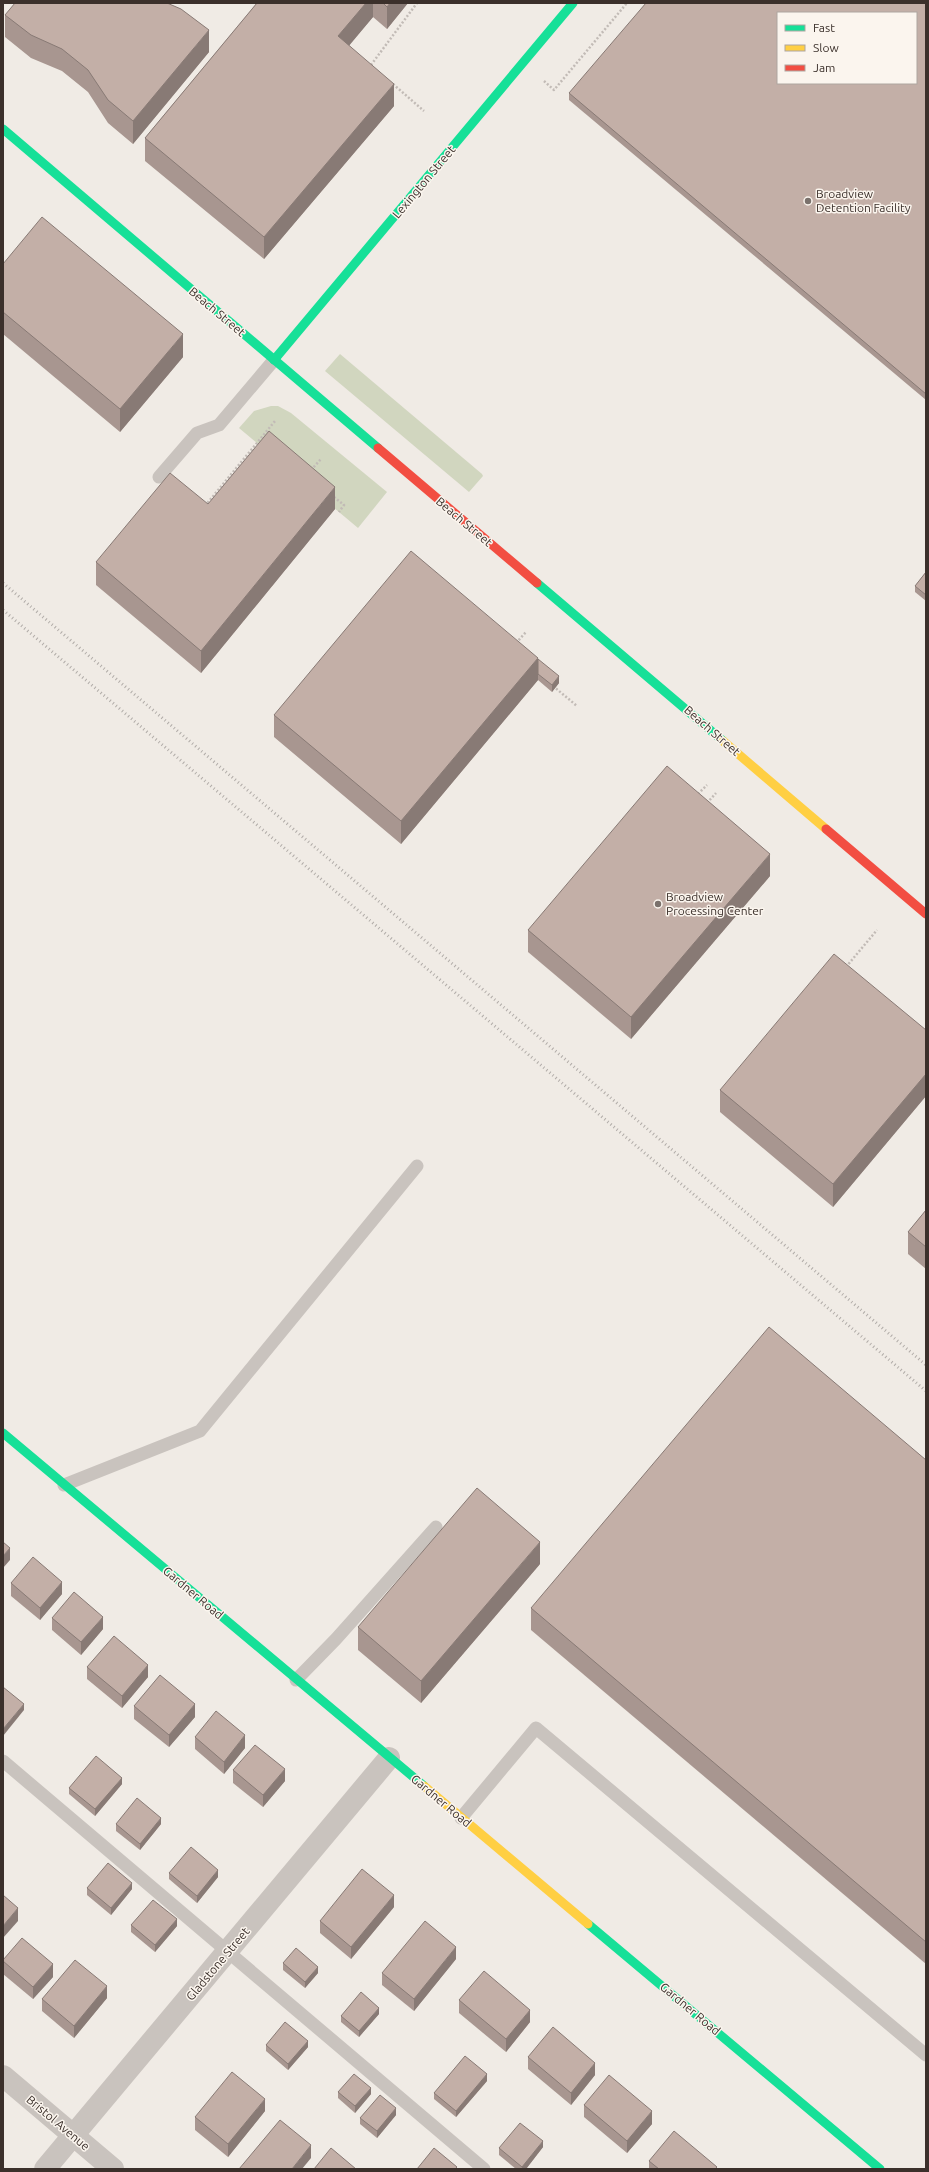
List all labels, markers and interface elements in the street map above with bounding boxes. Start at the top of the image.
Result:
legend [777,12,917,84]
text: Fast [813,21,835,34]
text: Slow [813,41,839,54]
text: Jam [813,61,835,74]
street label: Lexington Street [390,143,458,220]
place label: Broadview Detention Facility [816,187,911,214]
marker: Broadview Detention Facility [803,196,813,206]
street label: Beach Street [187,284,248,339]
street label: Beach Street [434,494,495,549]
street label: Beach Street [682,703,743,758]
place label: Broadview Processing Center [666,890,764,917]
marker: Broadview Processing Center [653,899,663,909]
street label: Gardner Road [161,1564,226,1621]
street label: Gardner Road [409,1772,474,1829]
street label: Gladstone Street [183,1924,252,2003]
street label: Gardner Road [658,1980,723,2037]
street label: Bristol Avenue [24,2092,93,2153]

